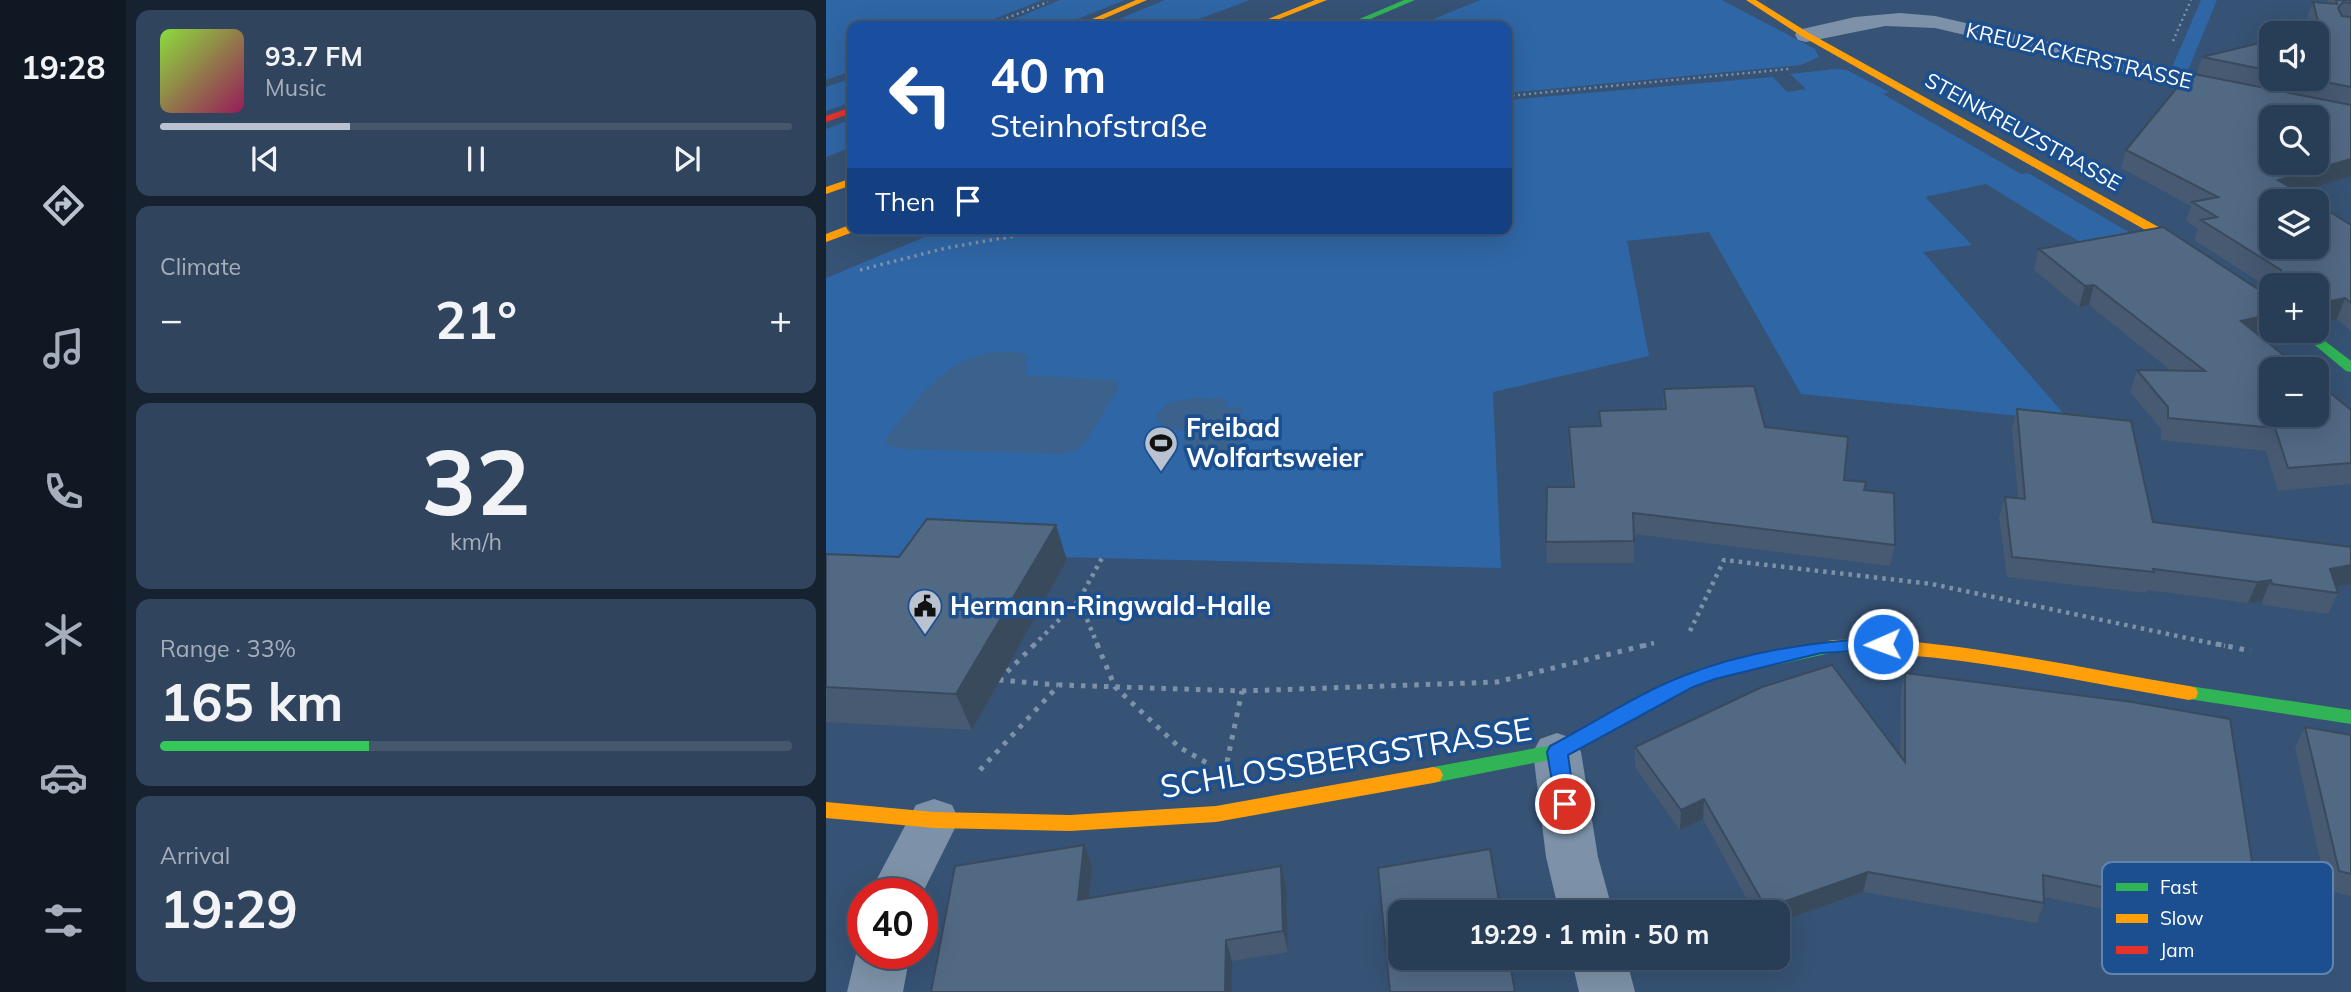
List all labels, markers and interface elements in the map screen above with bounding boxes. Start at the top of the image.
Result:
street label: KREUZACKERSTRASSE [1964,16,2195,94]
map controls [2259,21,2329,427]
button: sound [2259,21,2329,91]
text: 93.7 FM [265,40,363,73]
text: 40 m [990,44,1106,105]
text: 19:28 [21,47,105,87]
icon: left [875,49,966,140]
street label: STEINKREUZSTRASSE [1921,66,2126,196]
text: Music [265,73,326,102]
text: Steinhofstraße [990,105,1207,145]
button: search [2259,105,2329,175]
icon: previous [246,140,284,178]
icon: pause [457,140,495,178]
icon: next [668,140,706,178]
icon: directions [39,181,88,230]
icon: arrive [949,182,987,220]
text: Then [875,185,935,218]
button: layers [2259,189,2329,259]
text: Climate [160,252,241,281]
button: + [2259,273,2329,343]
text: 21° [435,287,517,352]
text: − [160,295,183,343]
text: + [769,295,792,343]
icon: music [39,324,88,373]
button: − [2259,357,2329,427]
place label: Freibad Wolfartsweier [1186,411,1364,474]
text: 32 [421,424,531,538]
sports icon: Freibad Wolfartsweier [1142,424,1180,473]
icon: phone [39,467,88,516]
text: km/h [450,527,502,556]
public building icon: Hermann-Ringwald-Halle [906,587,944,636]
place label: Hermann-Ringwald-Halle [950,589,1271,622]
position arrow [1846,607,1920,681]
icon: climate [39,610,88,659]
text: Range · 33% [160,634,296,663]
text: 165 km [160,669,343,734]
street label: SCHLOSSBERGSTRASSE [1157,708,1535,806]
icon: car [39,753,88,802]
pin [1535,774,1595,834]
icon: arrive [1546,785,1584,823]
text: Arrival [160,841,230,870]
legend [2102,862,2333,974]
text: Fast [2160,875,2198,899]
text: 19:29 [160,876,298,941]
speed limit sign: 40 [847,878,938,969]
icon: filters [39,896,88,945]
text: Slow [2160,906,2204,930]
text: 19:29 · 1 min · 50 m [1469,918,1709,951]
text: Jam [2160,938,2194,962]

